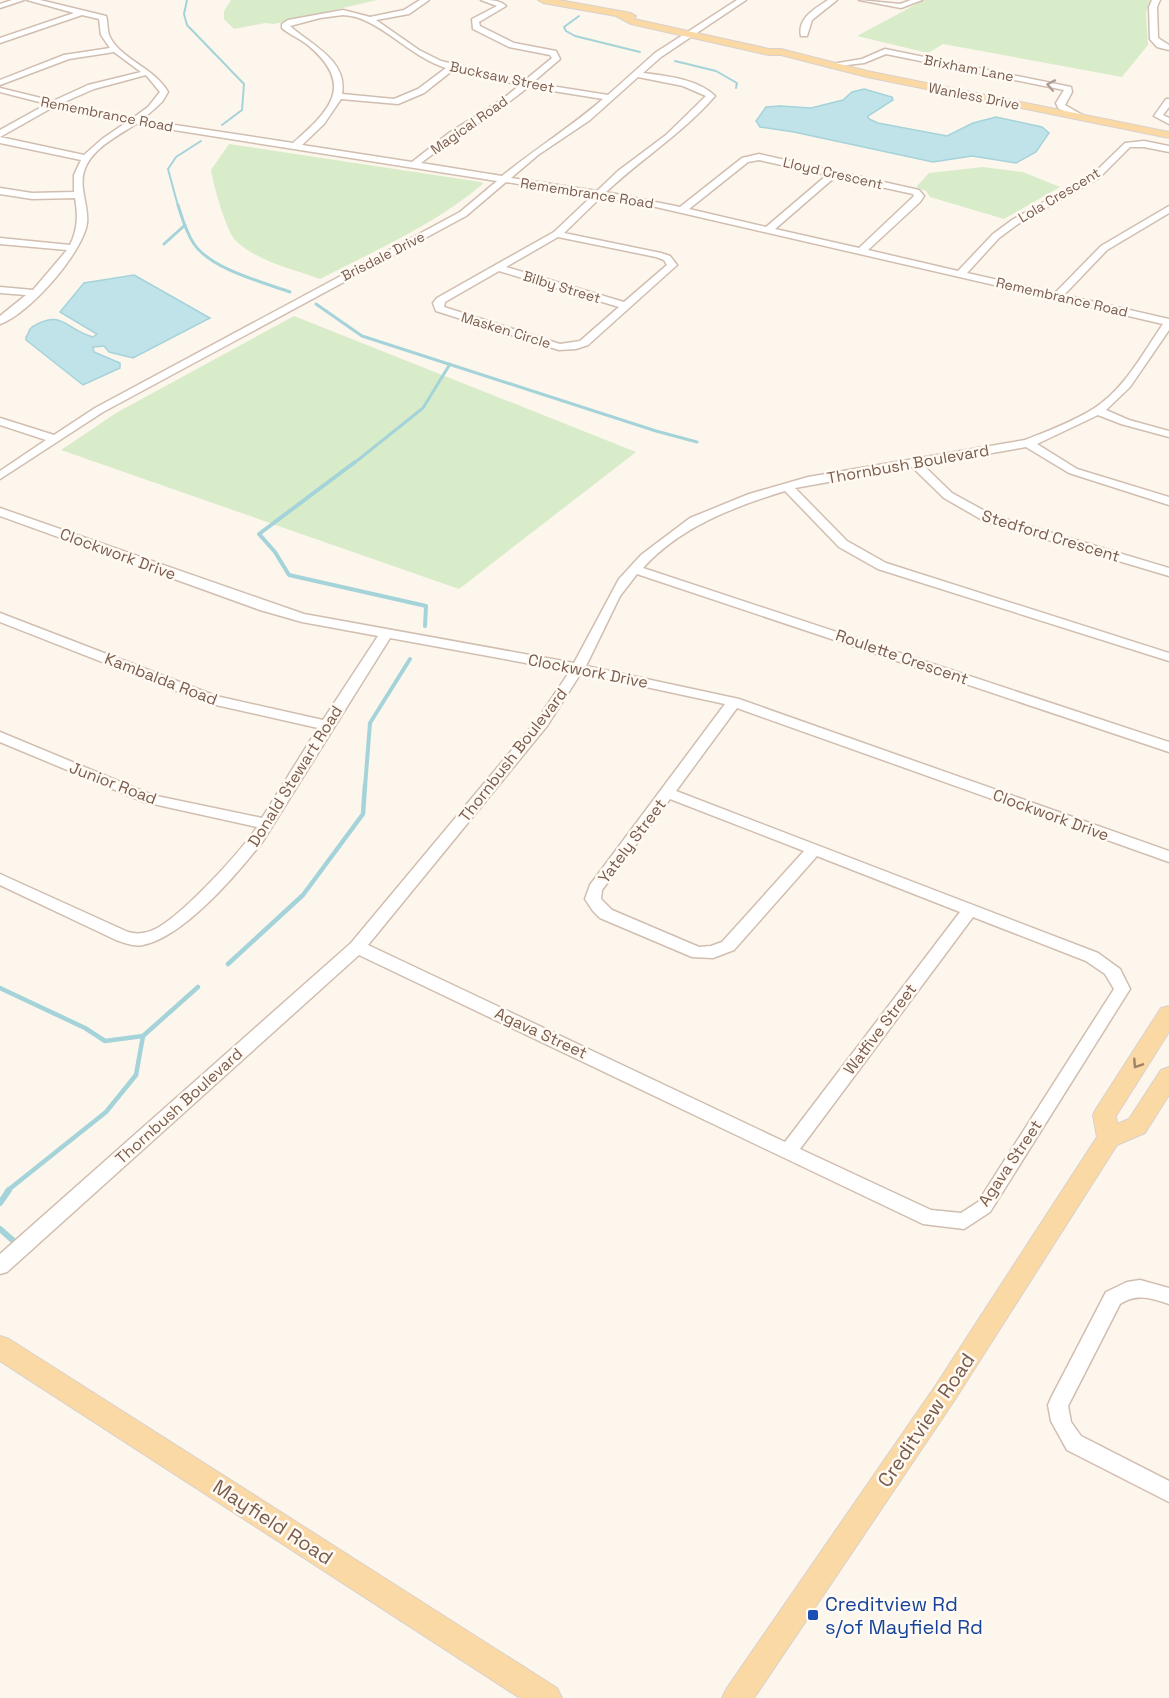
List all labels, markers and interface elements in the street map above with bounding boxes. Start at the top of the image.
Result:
street label: Brixham Lane [923,50,1015,86]
street label: Bucksaw Street [448,57,556,97]
street label: Wanless Drive [927,78,1021,114]
one-way arrow [1047,79,1057,92]
street label: Remembrance Road [39,92,175,136]
street label: Magical Road [427,92,511,158]
street label: Lloyd Crescent [781,153,885,193]
street label: Lola Crescent [1015,163,1103,227]
street label: Remembrance Road [519,174,655,212]
street label: Brisdale Drive [338,227,428,285]
street label: Bilby Street [521,267,603,307]
street label: Remembrance Road [994,273,1130,321]
street label: Masken Circle [459,308,553,352]
street label: Thornbush Boulevard [825,439,991,489]
street label: Stedford Crescent [979,505,1123,567]
street label: Clockwork Drive [57,523,179,585]
street label: Roulette Crescent [833,624,971,690]
street label: Kambalda Road [102,648,220,710]
street label: Clockwork Drive [526,649,650,693]
street label: Thornbush Boulevard [454,684,572,826]
street label: Donald Stewart Road [243,701,347,851]
street label: Junior Road [66,757,160,809]
street label: Clockwork Drive [990,784,1112,846]
street label: Yately Street [593,795,671,887]
street label: Watfive Street [839,979,921,1079]
street label: Agava Street [491,1002,591,1064]
street label: Thornbush Boulevard [111,1043,247,1169]
one-way arrow [1134,1057,1145,1068]
street label: Agava Street [973,1116,1047,1210]
street label: Creditview Road [871,1348,981,1492]
street label: Mayfield Road [208,1474,338,1570]
place label: Creditview Rd s/of Mayfield Rd [825,1591,983,1640]
marker: Creditview Rd s/of Mayfield Rd [806,1608,820,1622]

